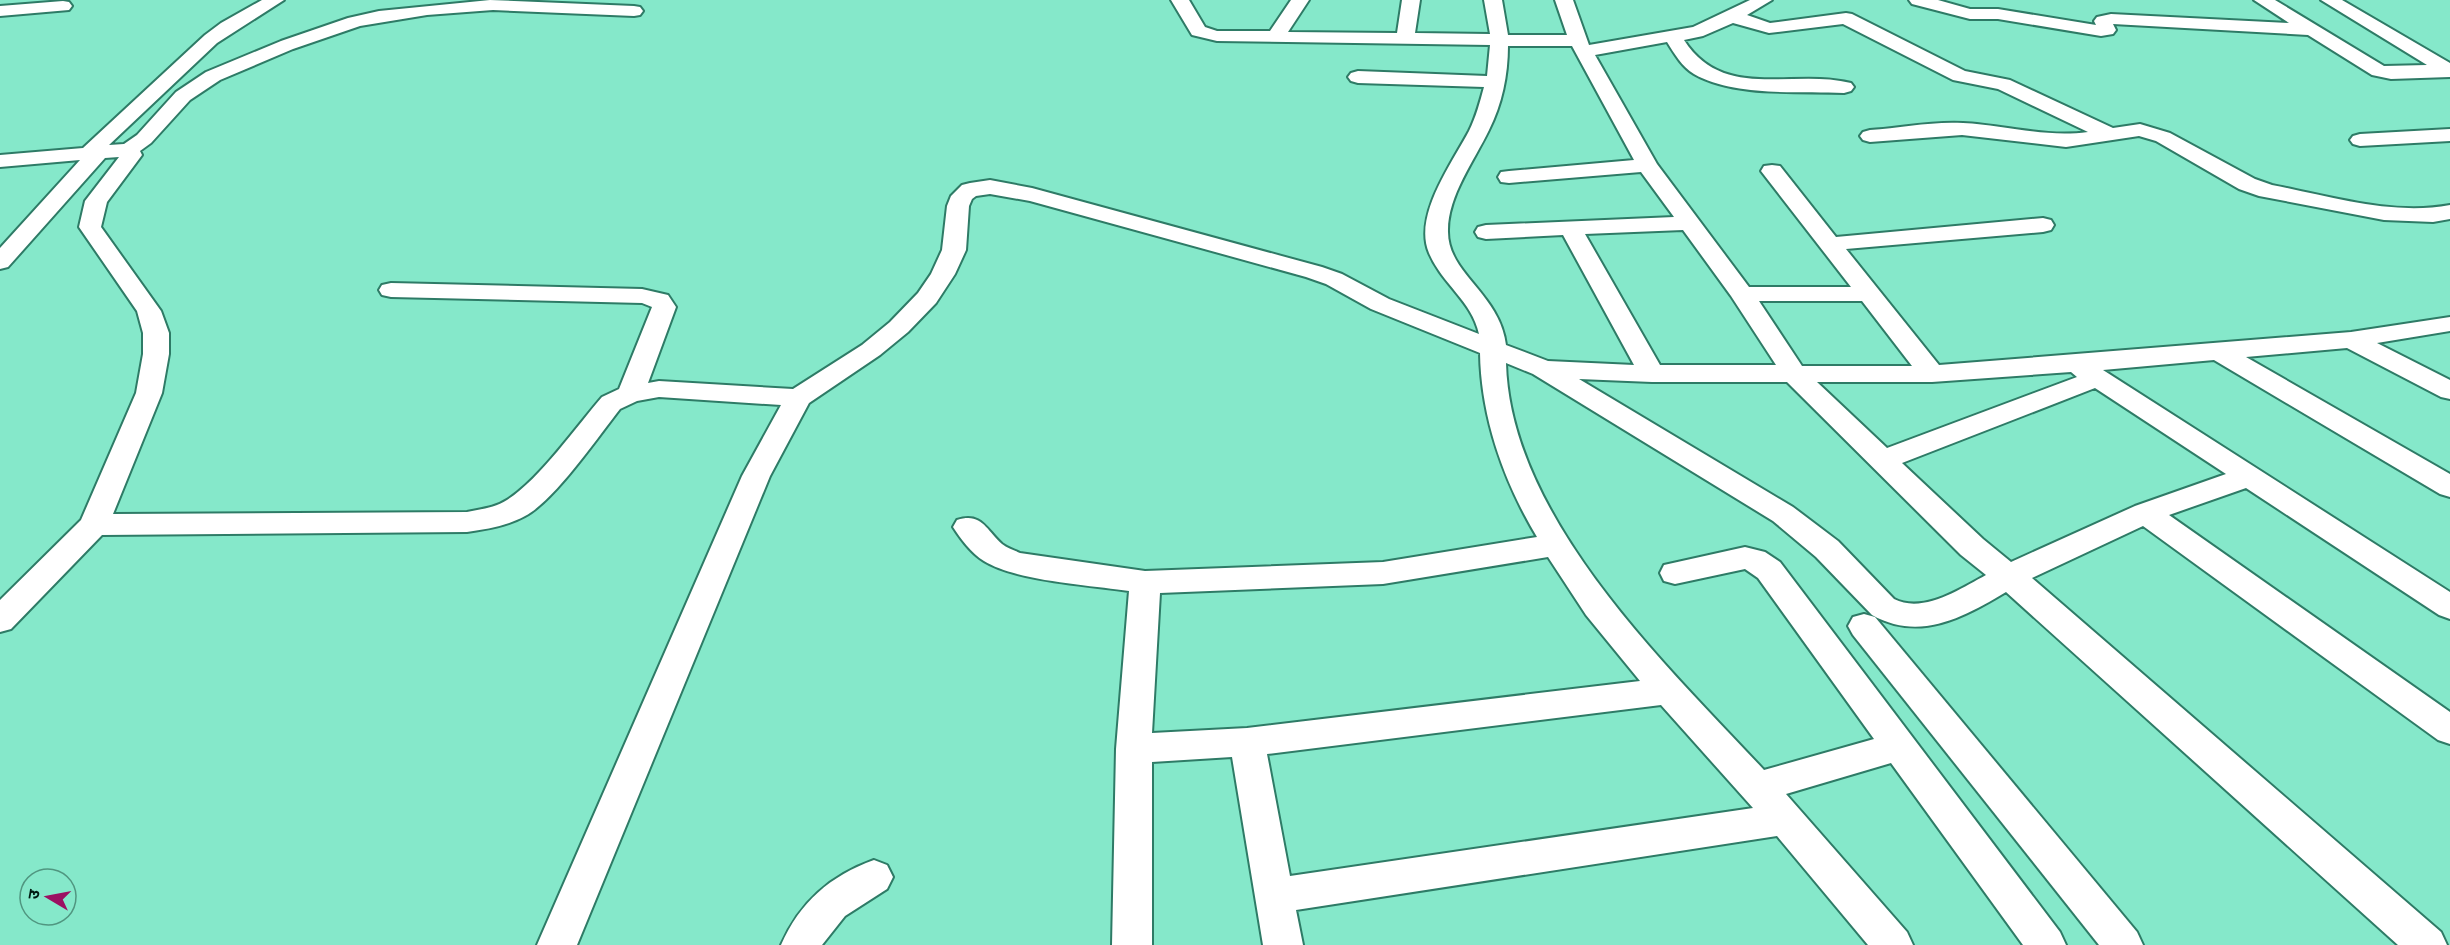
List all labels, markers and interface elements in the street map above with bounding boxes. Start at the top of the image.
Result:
north arrow [18,867,78,927]
text: उ [23,887,46,901]

